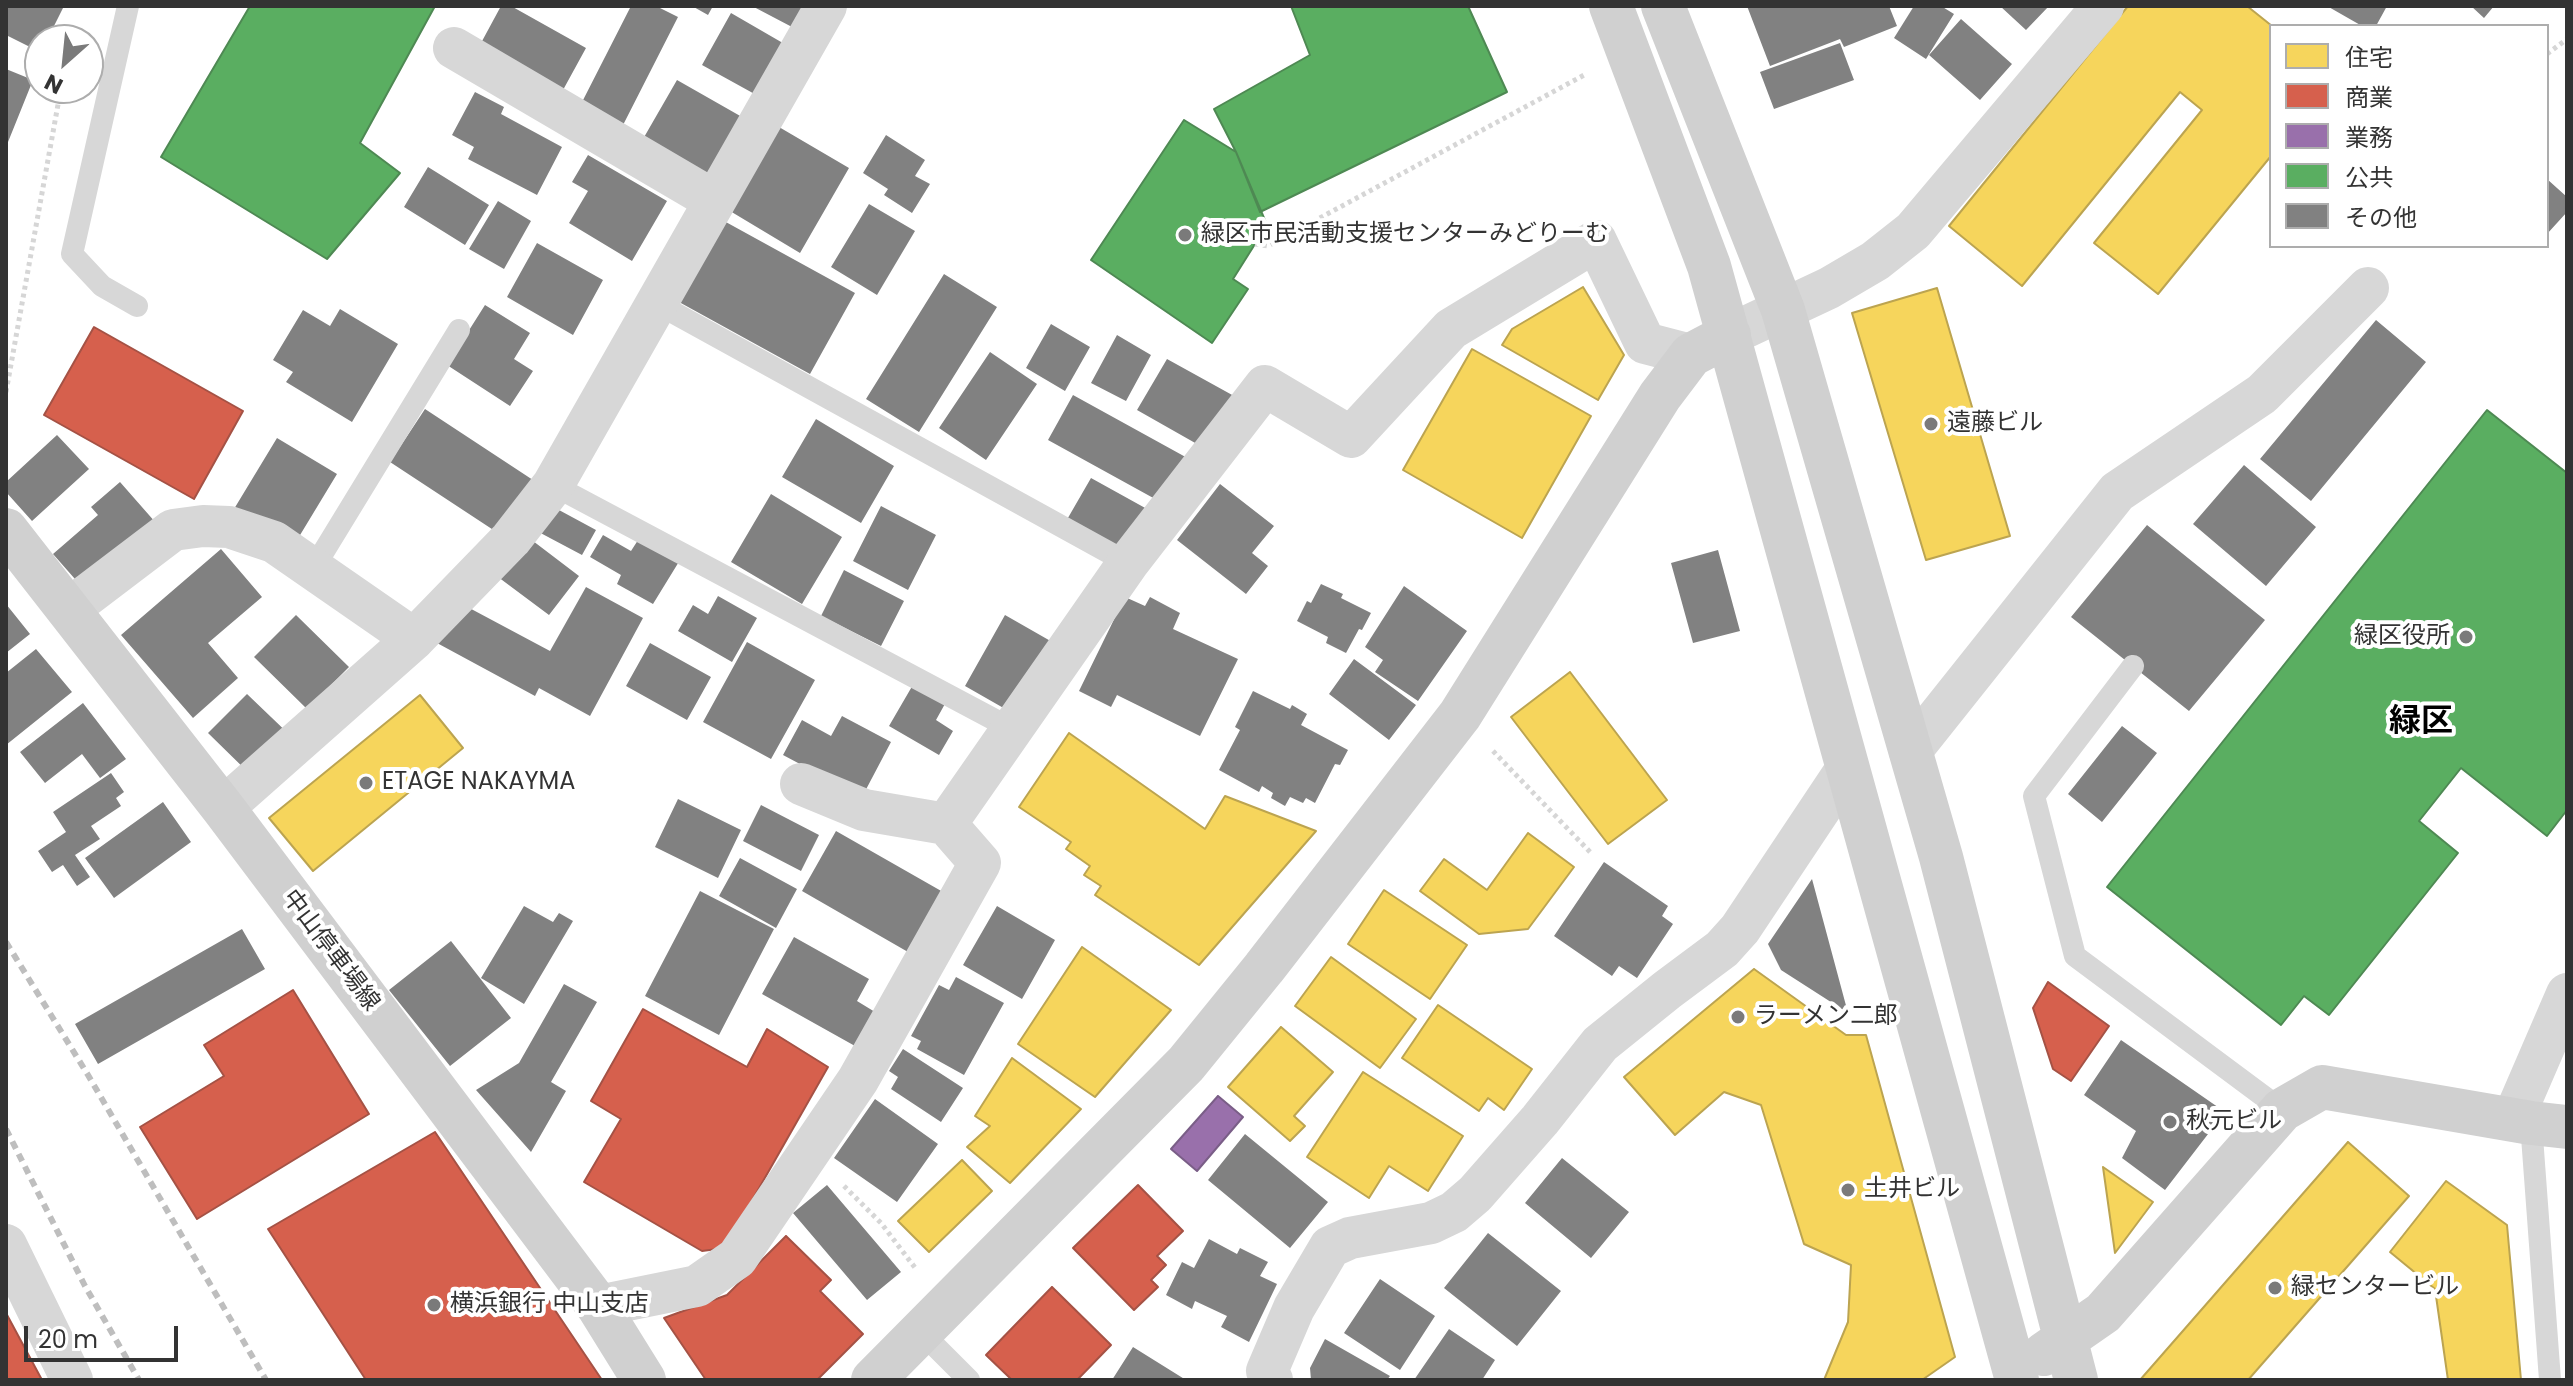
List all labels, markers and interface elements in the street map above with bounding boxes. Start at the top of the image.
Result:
north arrow [24,24,104,104]
legend [2269,24,2549,248]
text: 住宅 [2345,41,2393,74]
text: N [39,66,68,102]
text: 商業 [2345,81,2393,114]
text: 業務 [2345,121,2393,154]
text: 公共 [2345,161,2393,194]
text: その他 [2345,201,2417,234]
place label: 緑区市民活動支援センターみどりーむ [1201,221,1609,249]
marker: 緑区市民活動支援センターみどりーむ [1176,226,1194,244]
place label: 遠藤ビル [1947,410,2043,438]
marker: 遠藤ビル [1922,415,1940,433]
place label: 緑区役所 [2354,623,2450,651]
marker: 緑区役所 [2457,628,2475,646]
district label: 緑区 [2389,704,2453,742]
place label: ETAGE NAKAYMA [382,769,575,797]
marker: ETAGE NAKAYMA [357,774,375,792]
street label: 中山停車場線 [275,885,385,1017]
place label: ラーメン二郎 [1754,1003,1898,1031]
marker: ラーメン二郎 [1729,1008,1747,1026]
place label: 秋元ビル [2186,1108,2282,1136]
marker: 秋元ビル [2161,1113,2179,1131]
place label: 土井ビル [1864,1176,1960,1204]
marker: 土井ビル [1839,1181,1857,1199]
place label: 緑センタービル [2291,1274,2459,1302]
marker: 緑センタービル [2266,1279,2284,1297]
place label: 横浜銀行 中山支店 [450,1291,648,1319]
marker: 横浜銀行 中山支店 [425,1296,443,1314]
scale bar [28,1310,182,1360]
text: 20 m [38,1323,98,1356]

